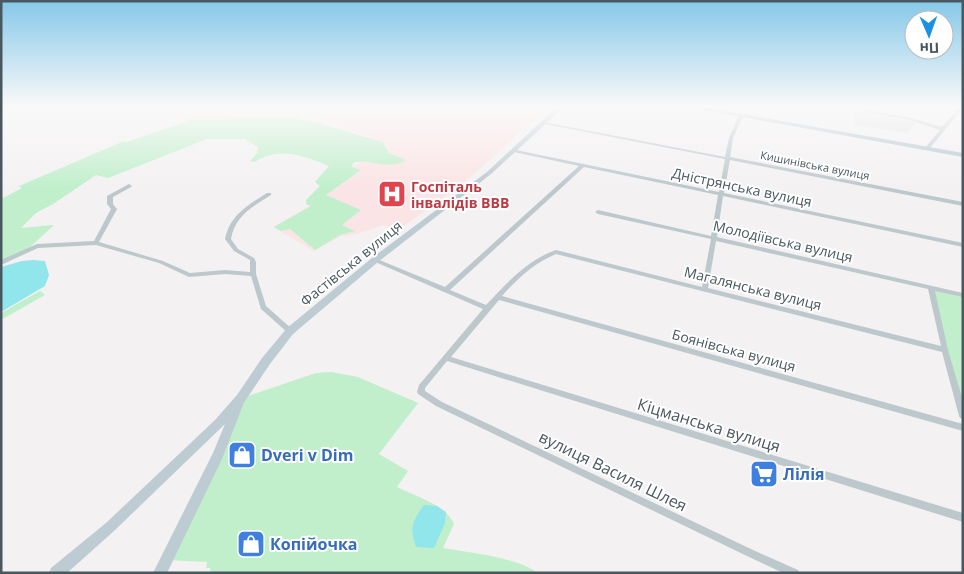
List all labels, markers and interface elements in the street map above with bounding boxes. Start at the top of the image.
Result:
north arrow [904,10,954,60]
text: Пн [919,39,940,58]
street label: Кишинівська вулиця [759,147,871,183]
street label: Дністрянська вулиця [670,163,814,211]
place label: Госпіталь інвалідів ВВВ [411,177,509,212]
hospital icon: Госпіталь інвалідів ВВВ [377,179,407,209]
street label: Фастівська вулиця [296,216,406,310]
street label: Молодіївська вулиця [711,216,855,266]
street label: Магалянська вулиця [682,262,824,314]
street label: Боянівська вулиця [670,324,798,376]
street label: Кіцманська вулиця [635,393,783,457]
street label: вулиця Василя Шлея [535,426,691,516]
shop icon: Dveri v Dim [227,440,257,470]
place label: Dveri v Dim [261,444,353,466]
supermarket icon: Лілія [749,459,779,489]
place label: Лілія [783,463,825,485]
shop icon: Копійочка [236,529,266,559]
place label: Копійочка [270,533,357,555]

